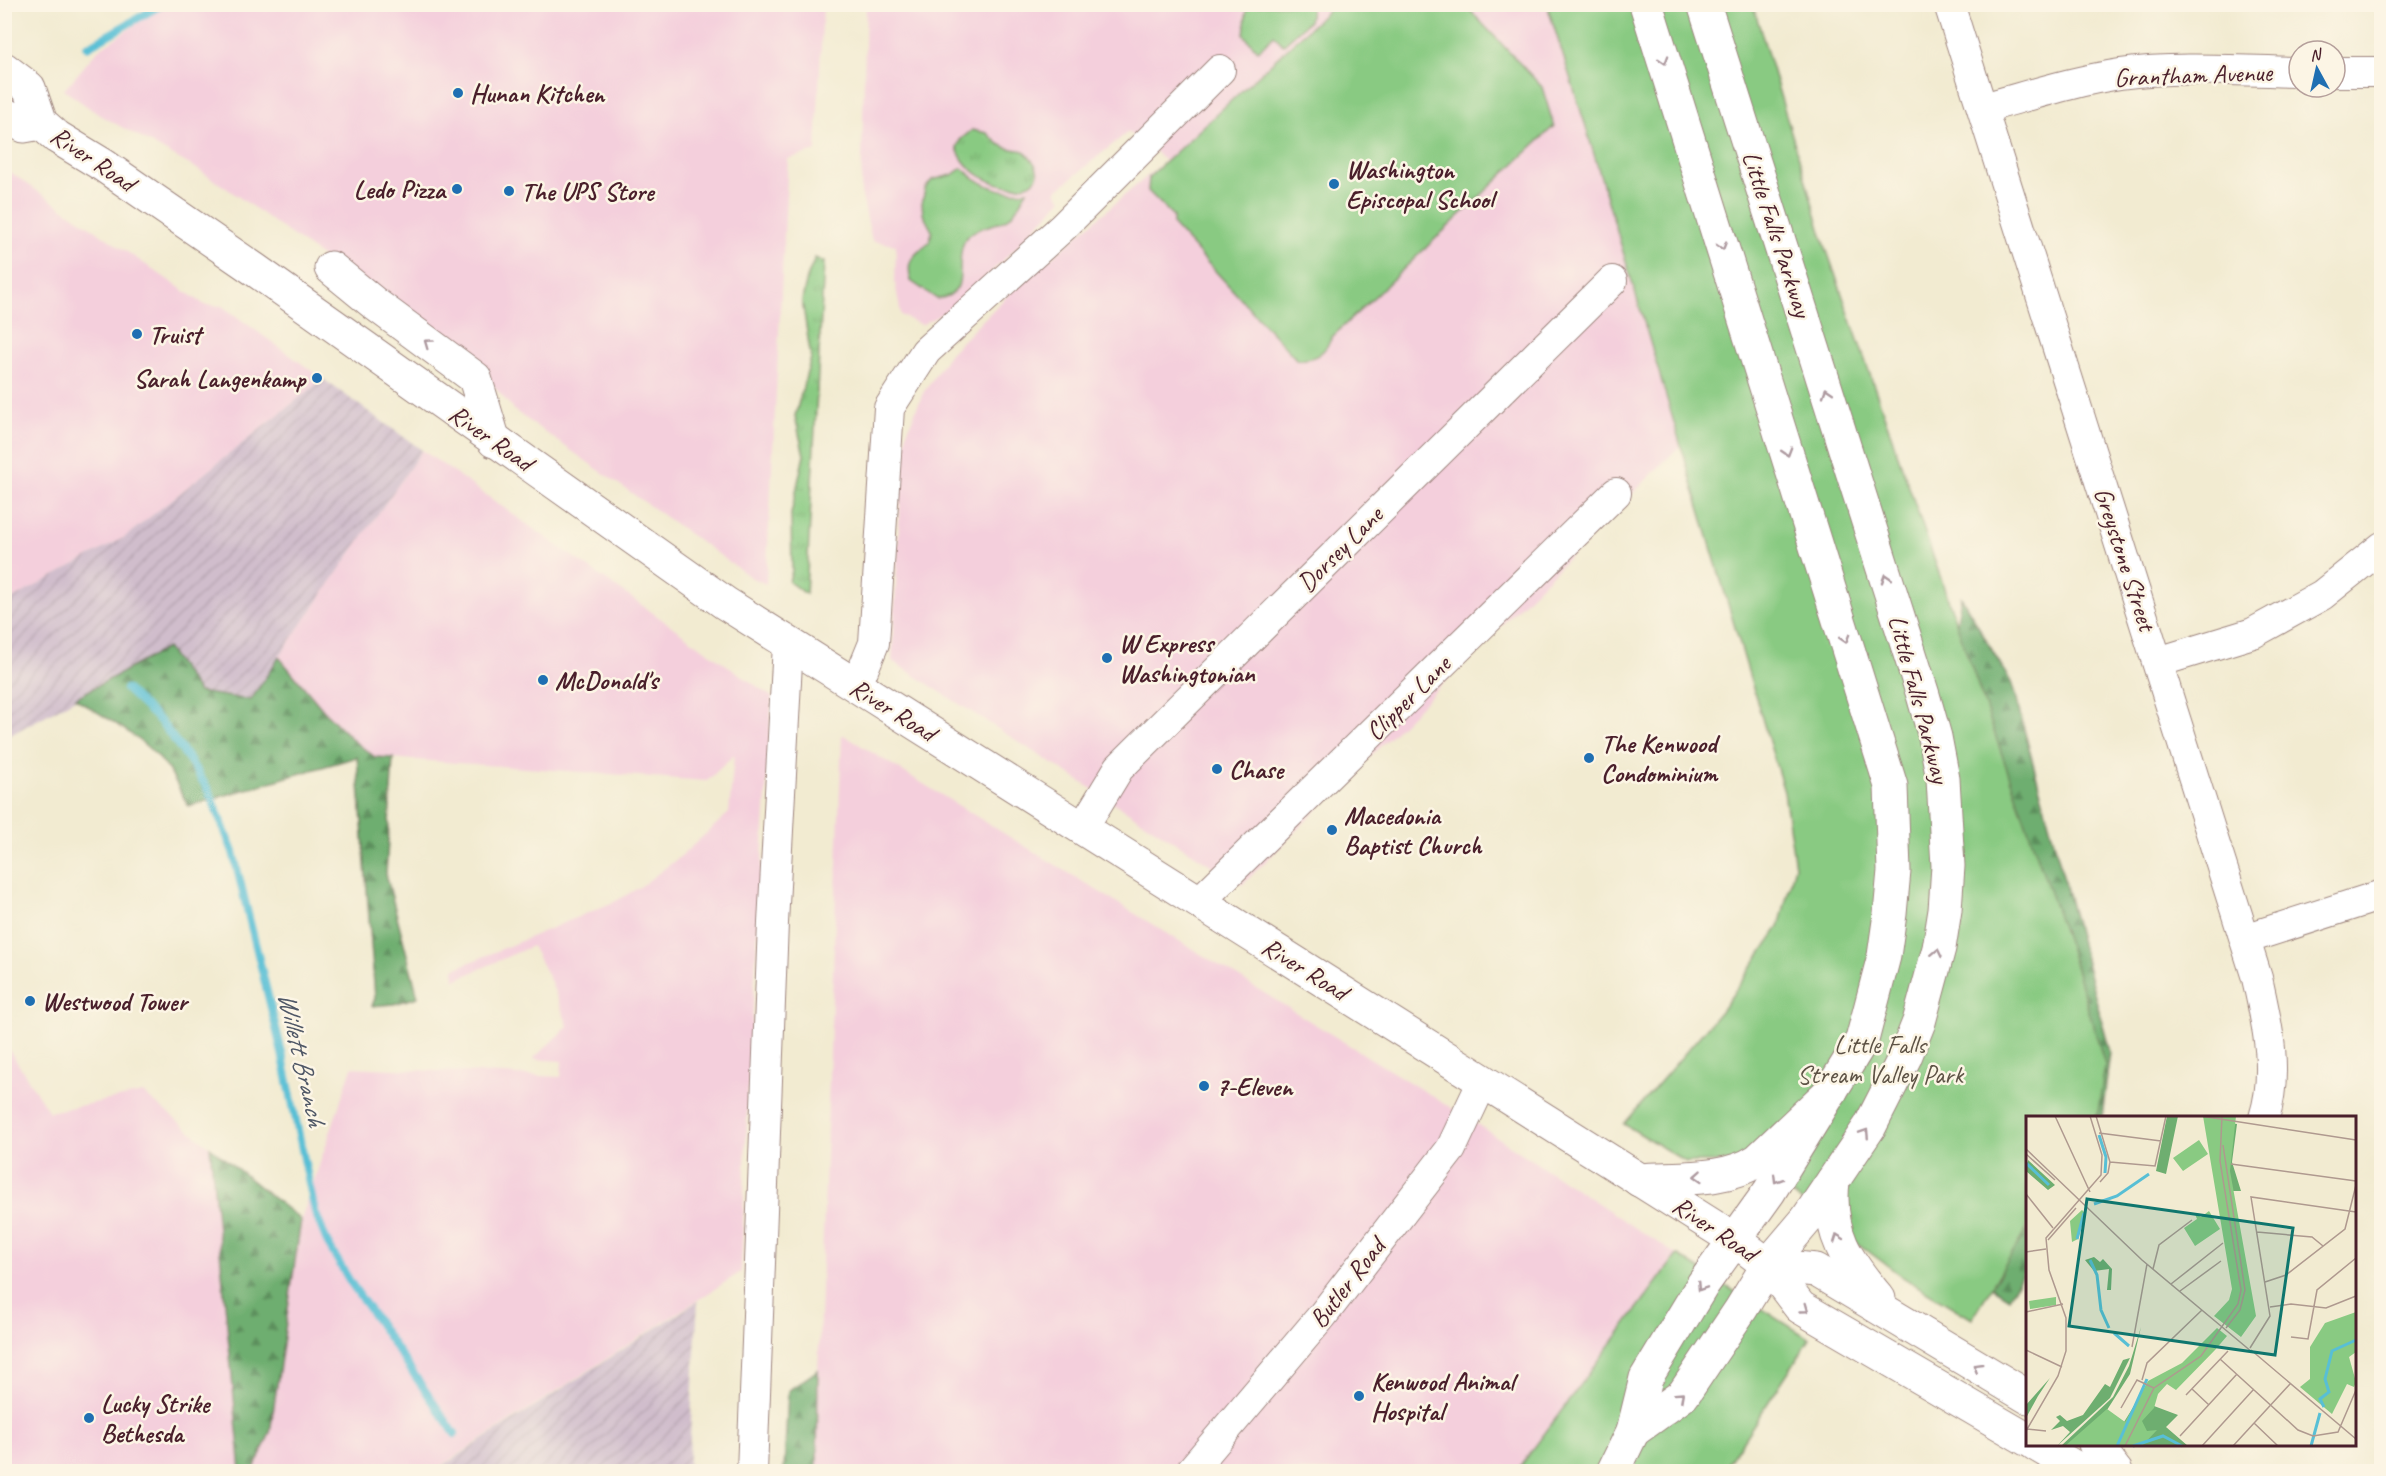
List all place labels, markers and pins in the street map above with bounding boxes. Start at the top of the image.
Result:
place label: Hunan Kitchen [470,77,606,110]
marker: Hunan Kitchen [451,86,465,100]
place label: Washington Episcopal School [1346,153,1498,216]
place label: Ledo Pizza [354,173,447,206]
place label: The UPS Store [521,175,656,208]
marker: Washington Episcopal School [1327,177,1341,191]
marker: Ledo Pizza [450,182,464,196]
marker: The UPS Store [502,184,516,198]
place label: Truist [149,318,205,351]
marker: Truist [130,327,144,341]
place label: Sarah Langenkamp [133,362,307,395]
marker: Sarah Langenkamp [310,371,324,385]
place label: W Express Washingtonian [1119,627,1256,690]
marker: W Express Washingtonian [1100,651,1114,665]
place label: McDonald's [555,664,661,697]
marker: McDonald's [536,673,550,687]
place label: The Kenwood Condominium [1601,727,1721,790]
marker: The Kenwood Condominium [1582,751,1596,765]
place label: Chase [1229,753,1285,786]
marker: Chase [1210,762,1224,776]
place label: Macedonia Baptist Church [1344,799,1483,862]
marker: Macedonia Baptist Church [1325,823,1339,837]
place label: Westwood Tower [42,985,189,1018]
marker: Westwood Tower [23,994,37,1008]
place label: 7-Eleven [1216,1070,1295,1103]
marker: 7-Eleven [1197,1079,1211,1093]
place label: Kenwood Animal Hospital [1371,1365,1519,1428]
place label: Lucky Strike Bethesda [101,1387,212,1450]
marker: Kenwood Animal Hospital [1352,1389,1366,1403]
marker: Lucky Strike Bethesda [82,1411,96,1425]

